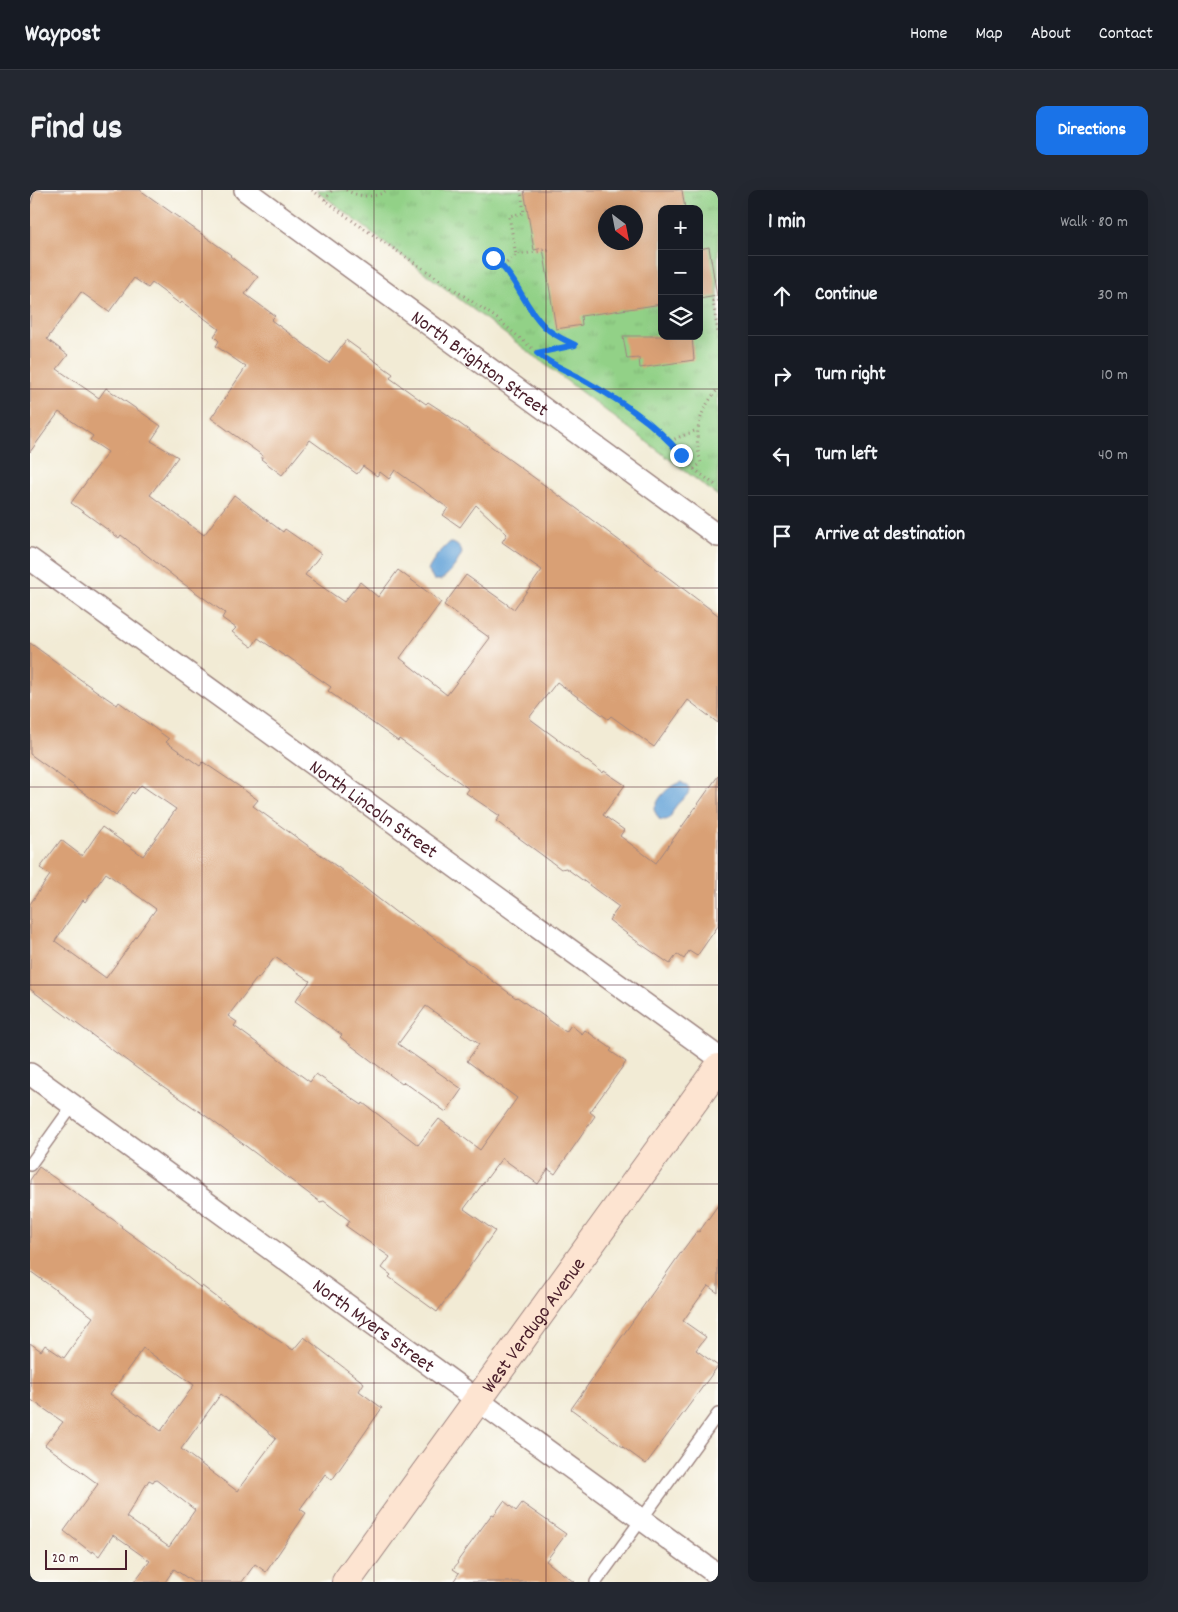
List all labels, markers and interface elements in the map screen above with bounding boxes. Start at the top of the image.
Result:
text: Waypost [25,18,100,52]
text: Home [910,22,947,47]
text: Map [975,22,1003,47]
text: About [1031,22,1071,47]
text: Contact [1099,22,1153,47]
text: Find us [30,105,122,155]
button: Directions [1036,106,1148,155]
north arrow [598,205,643,250]
map controls [658,205,703,340]
button: + [658,205,703,250]
text: 1 min [768,208,805,238]
text: Walk · 80 m [1060,211,1128,234]
route start [482,247,505,270]
button: − [658,250,703,295]
icon: ahead [768,282,796,310]
text: Continue [815,282,877,309]
text: 30 m [1098,284,1128,307]
button: layers [658,295,703,340]
street label: North Brighton Street [404,305,554,425]
icon: right [768,362,796,390]
text: Turn right [815,362,886,389]
text: 10 m [1101,364,1128,387]
icon: left [768,442,796,470]
text: Turn left [815,442,878,469]
route end [670,444,693,467]
text: 40 m [1098,444,1128,467]
icon: arrive [768,522,796,550]
text: Arrive at destination [815,522,965,549]
street label: North Lincoln Street [302,755,443,867]
street label: West Verdugo Avenue [476,1252,594,1400]
street label: North Myers Street [306,1273,440,1381]
scale bar [45,1547,128,1570]
text: 20 m [52,1549,79,1569]

